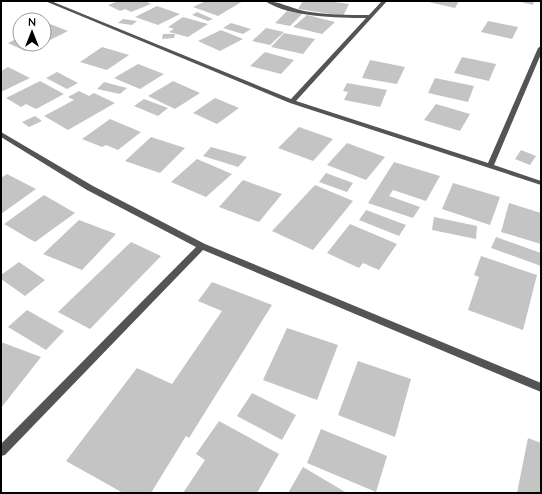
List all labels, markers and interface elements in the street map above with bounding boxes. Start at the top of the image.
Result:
north arrow [12,12,52,52]
text: N [28,15,36,29]

